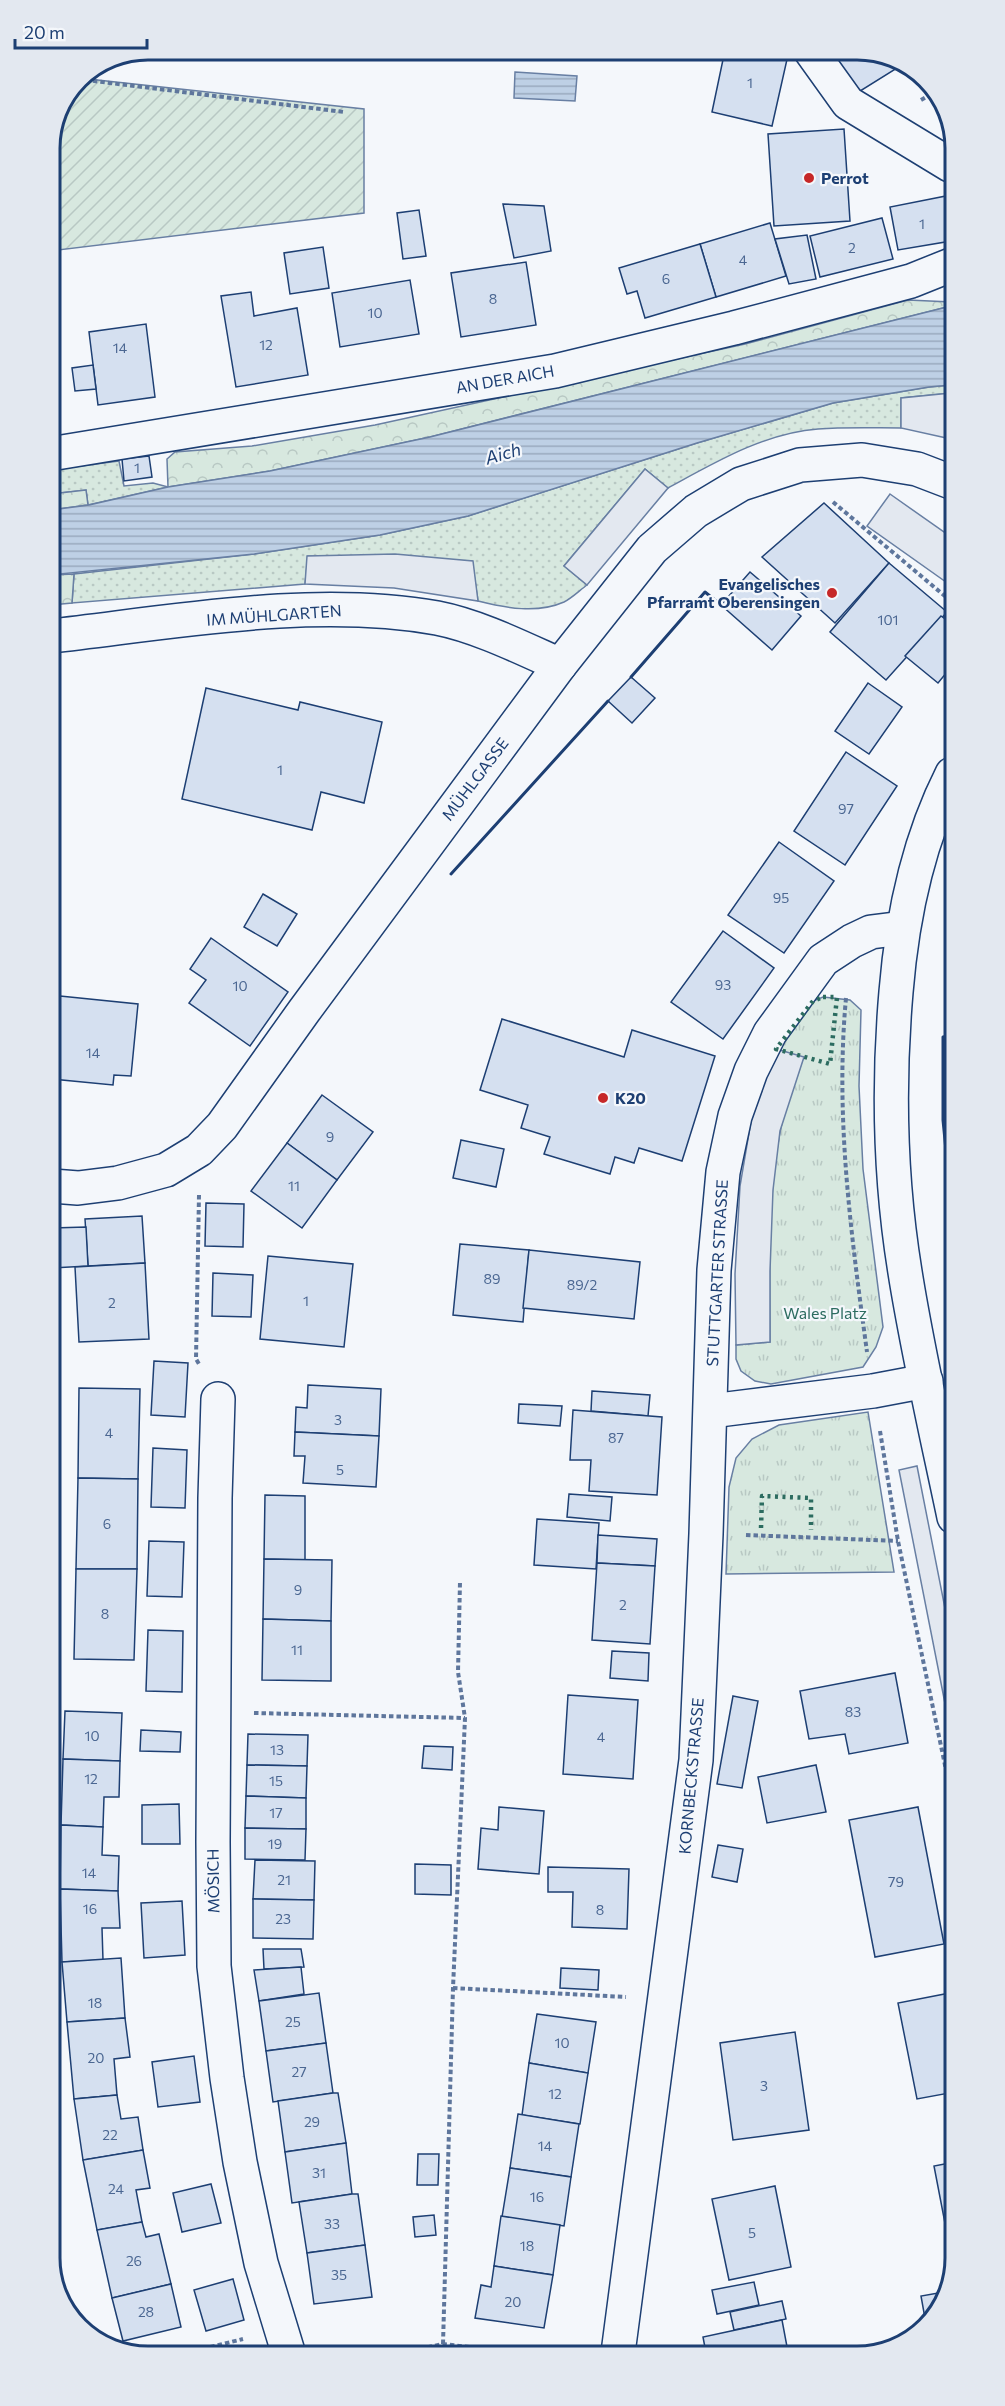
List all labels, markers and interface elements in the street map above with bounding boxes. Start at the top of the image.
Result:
scale bar [15,12,147,50]
text: 20 m [24,21,65,43]
house number: 1 [747,74,753,91]
place label: Perrot [821,168,869,187]
marker: Perrot [802,171,816,185]
house number: 1 [919,215,925,232]
house number: 2 [848,239,856,256]
house number: 4 [739,251,748,268]
house number: 6 [662,270,670,287]
house number: 8 [489,290,497,307]
house number: 10 [367,304,383,321]
house number: 12 [259,336,273,353]
house number: 14 [113,339,128,356]
street label: AN DER AICH [454,360,556,397]
water label: Aich [481,437,523,469]
house number: 1 [134,459,140,476]
place label: Evangelisches Pfarramt Oberensingen [647,574,820,611]
marker: Evangelisches Pfarramt Oberensingen [825,586,839,600]
street label: IM MÜHLGARTEN [206,600,342,629]
house number: 101 [877,611,899,628]
street label: MÜHLGASSE [437,734,512,824]
house number: 1 [277,761,283,778]
house number: 97 [838,800,854,817]
house number: 95 [773,889,789,906]
house number: 93 [715,976,731,993]
house number: 10 [232,977,248,994]
house number: 14 [86,1044,101,1061]
place label: K20 [615,1088,646,1107]
marker: K20 [596,1091,610,1105]
house number: 9 [326,1128,334,1145]
house number: 11 [288,1177,300,1194]
street label: STUTTGARTER STRASSE [702,1179,731,1367]
house number: 89 [484,1270,501,1287]
house number: 89/2 [567,1276,598,1293]
house number: 1 [303,1292,309,1309]
house number: 2 [108,1294,116,1311]
park label: Wales Platz [783,1303,867,1322]
house number: 3 [334,1411,342,1428]
house number: 4 [105,1424,114,1441]
house number: 87 [608,1429,624,1446]
house number: 5 [336,1461,344,1478]
house number: 6 [103,1515,111,1532]
house number: 9 [294,1581,302,1598]
house number: 2 [619,1596,627,1613]
house number: 8 [101,1605,109,1622]
house number: 11 [291,1641,303,1658]
street label: KORNBECKSTRASSE [674,1697,707,1855]
house number: 83 [845,1703,861,1720]
house number: 10 [84,1727,100,1744]
house number: 4 [597,1728,606,1745]
house number: 13 [270,1741,284,1758]
house number: 12 [84,1770,98,1787]
house number: 15 [269,1772,283,1789]
house number: 17 [269,1804,283,1821]
house number: 19 [268,1835,282,1852]
street label: MÖSICH [202,1848,223,1914]
house number: 14 [82,1864,97,1881]
house number: 21 [277,1871,291,1888]
house number: 79 [888,1873,904,1890]
house number: 16 [83,1900,97,1917]
house number: 8 [596,1901,604,1918]
house number: 23 [275,1910,291,1927]
house number: 18 [88,1994,102,2011]
house number: 25 [285,2013,301,2030]
house number: 10 [554,2034,570,2051]
house number: 20 [88,2049,104,2066]
house number: 27 [291,2063,307,2080]
house number: 3 [760,2077,768,2094]
house number: 12 [548,2085,562,2102]
house number: 29 [304,2113,320,2130]
house number: 22 [102,2126,118,2143]
house number: 14 [538,2137,553,2154]
house number: 31 [312,2164,326,2181]
house number: 24 [108,2180,125,2197]
house number: 16 [530,2188,544,2205]
house number: 33 [324,2215,340,2232]
house number: 5 [748,2224,756,2241]
house number: 18 [520,2237,534,2254]
house number: 26 [126,2252,142,2269]
house number: 35 [331,2266,347,2283]
house number: 20 [505,2293,521,2310]
house number: 28 [138,2303,154,2320]

